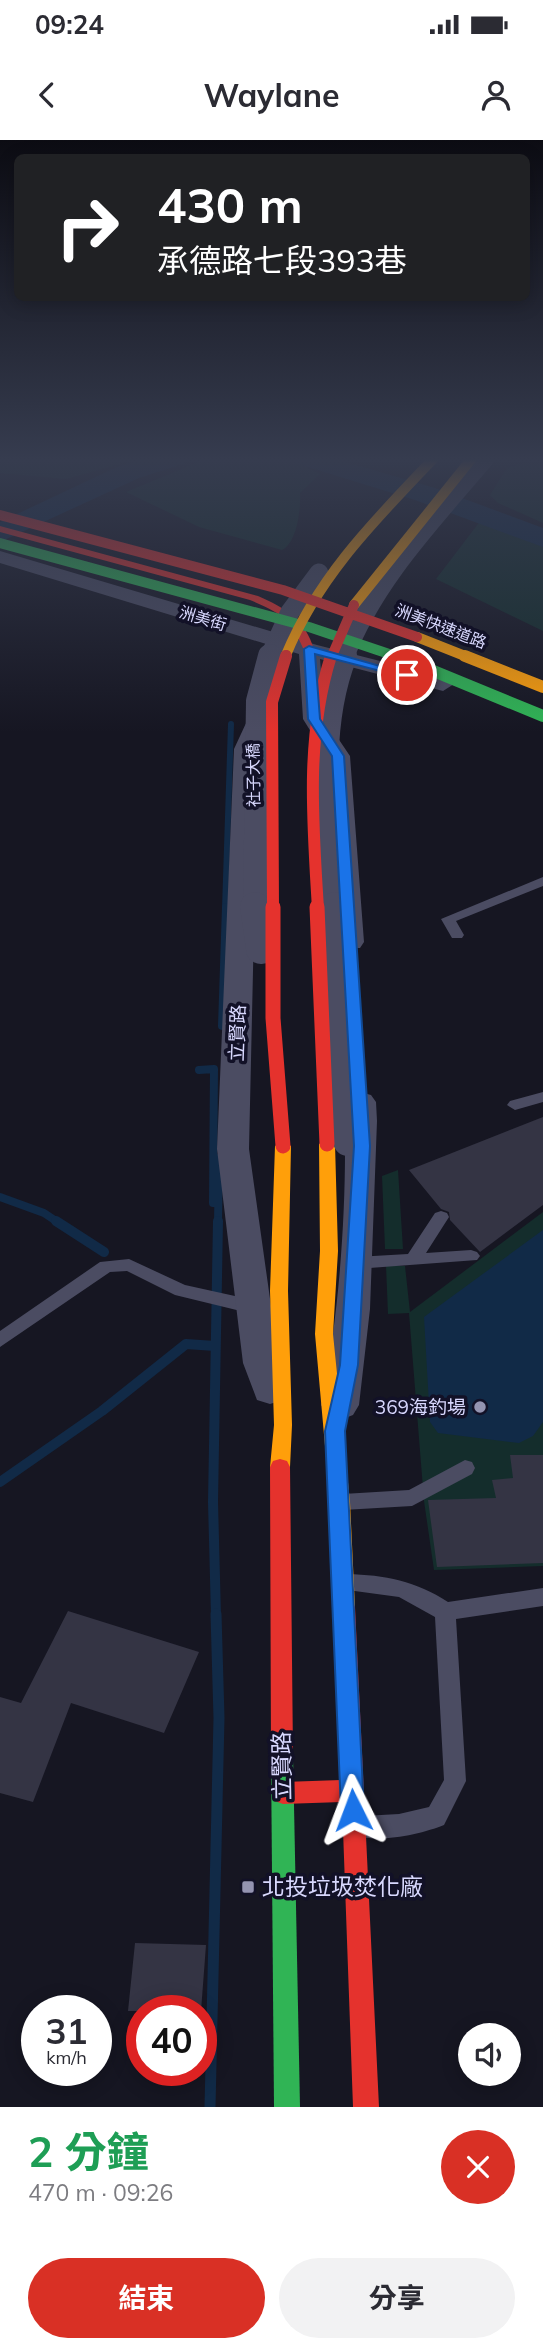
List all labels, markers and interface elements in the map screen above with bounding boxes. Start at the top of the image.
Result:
text: 09:24 [35,8,104,41]
text: Waylane [203,75,340,115]
icon: back [28,76,66,114]
icon: person [477,76,515,114]
text: 430 m [157,174,303,235]
icon: right [42,182,133,273]
text: 承德路七段393巷 [157,240,407,280]
street label: 洲美快速道路 [393,599,489,653]
street label: 洲美街 [177,601,229,635]
pin [377,645,437,705]
icon: arrive [388,656,426,694]
street label: 社子大橋 [242,743,264,807]
street label: 立賢路 [224,1004,250,1062]
place label: 369海釣場 [375,1395,466,1419]
marker: 369海釣場 [472,1399,488,1415]
street label: 立賢路 [266,1731,297,1801]
position arrow [316,1773,390,1847]
place label: 北投垃圾焚化廠 [262,1872,423,1901]
marker: 北投垃圾焚化廠 [240,1879,256,1895]
speed limit sign: 40 [126,1995,217,2086]
text: 31 [45,2009,88,2053]
map controls [458,2023,521,2086]
button: sound [458,2023,521,2086]
text: km/h [46,2046,87,2069]
text: 2 分鐘 [28,2125,149,2178]
button: close [441,2130,515,2204]
text: 470 m · 09:26 [28,2178,173,2207]
button: 結束 [28,2258,265,2338]
button: 分享 [279,2258,515,2338]

